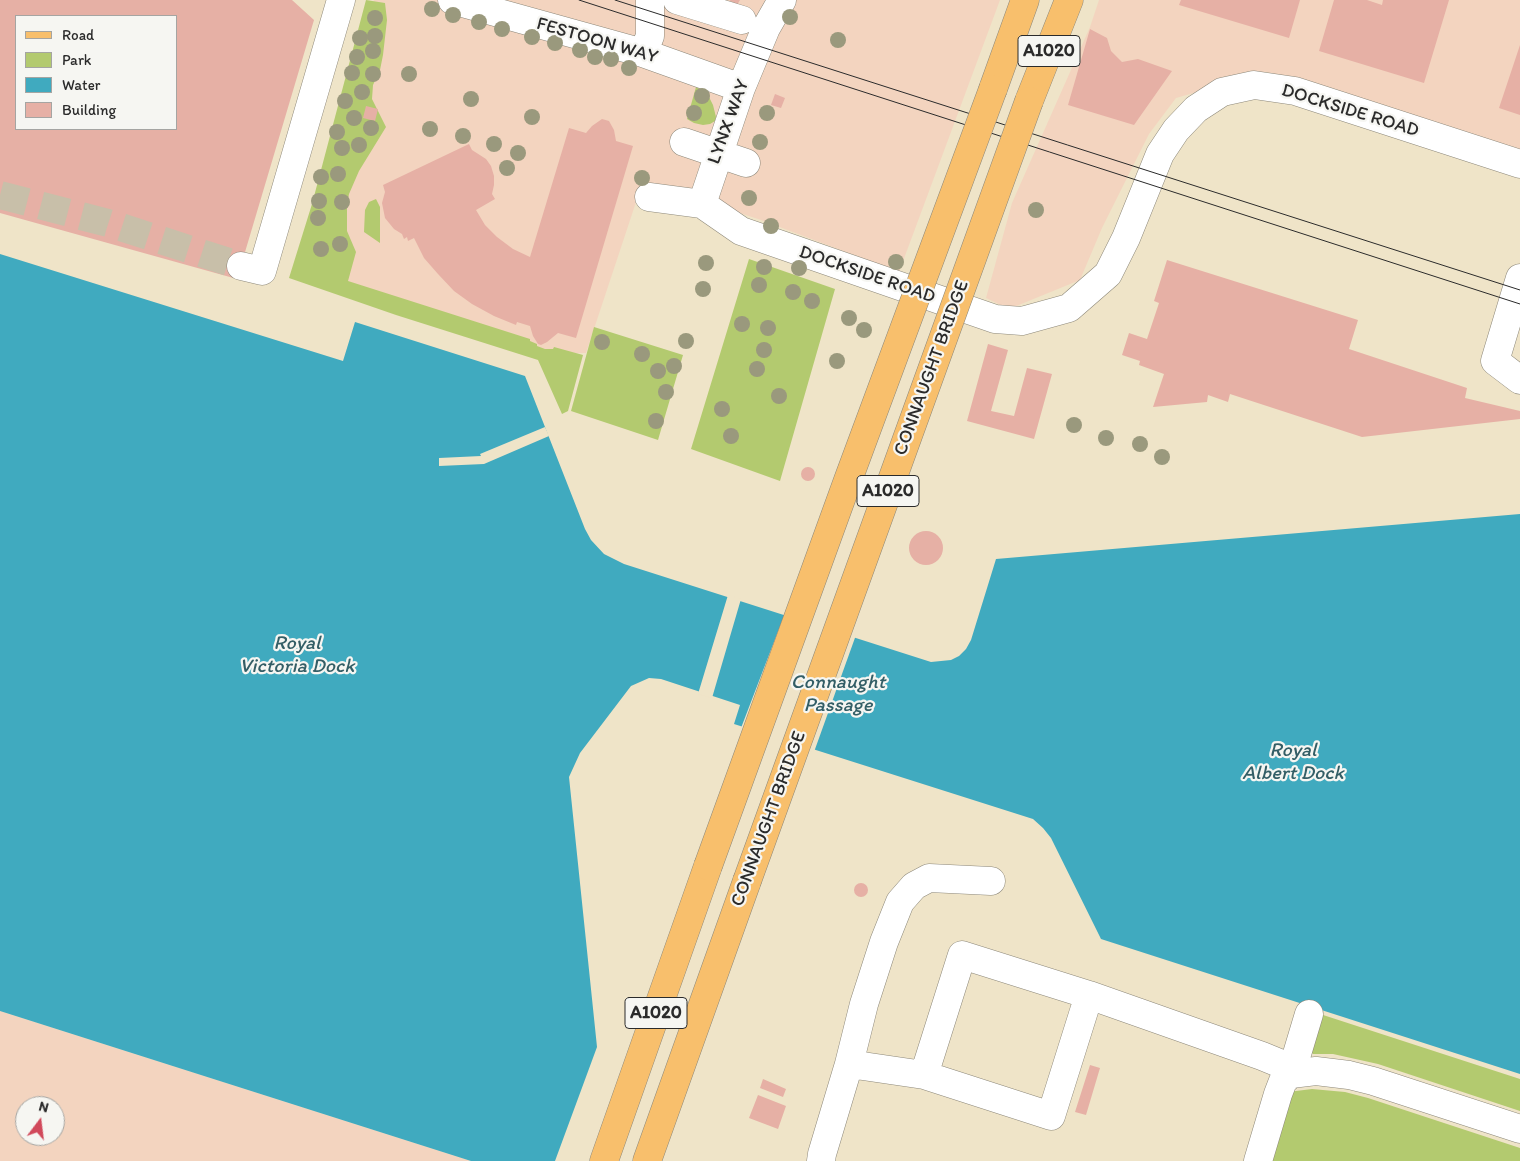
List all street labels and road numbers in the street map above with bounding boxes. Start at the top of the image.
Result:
street label: FESTOON WAY [534,13,660,69]
road number: A1020 [1018,36,1080,66]
street label: LYNX WAY [703,76,755,168]
street label: DOCKSIDE ROAD [1278,79,1422,143]
street label: DOCKSIDE ROAD [796,241,938,309]
street label: CONNAUGHT BRIDGE [890,277,974,459]
road number: A1020 [857,476,919,506]
street label: CONNAUGHT BRIDGE [727,728,811,910]
road number: A1020 [625,998,687,1028]

